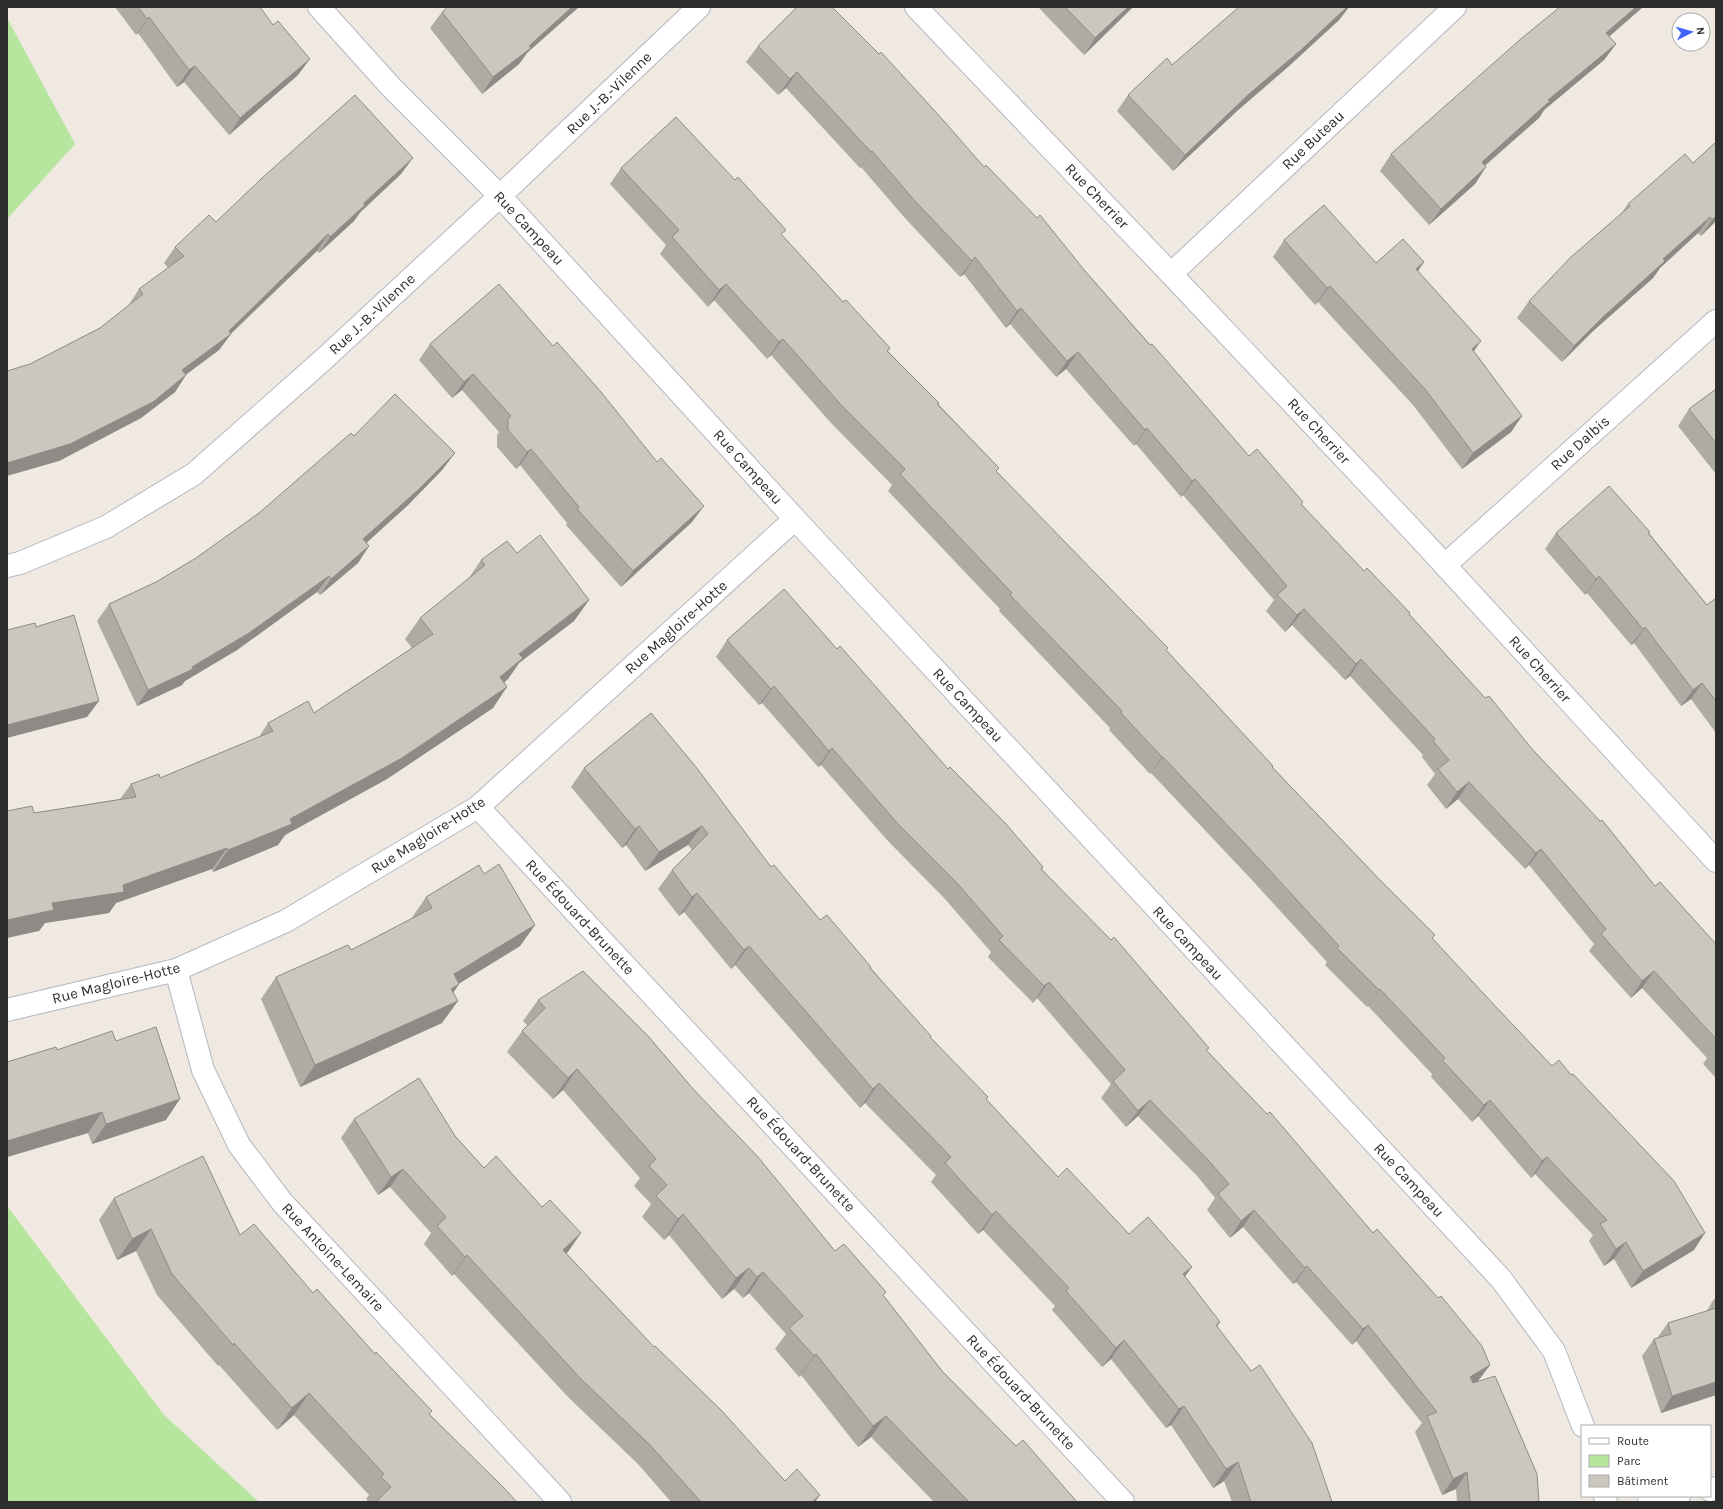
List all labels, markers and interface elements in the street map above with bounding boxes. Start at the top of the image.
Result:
north arrow [1671,12,1711,52]
text: N [1694,26,1707,36]
street label: Rue J.-B.-Vilenne [563,48,655,138]
street label: Rue Buteau [1278,107,1348,173]
street label: Rue Cherrier [1061,160,1133,233]
street label: Rue Campeau [490,187,568,269]
street label: Rue J.-B.-Vilenne [325,269,419,359]
street label: Rue Cherrier [1284,394,1355,468]
street label: Rue Dalbis [1547,412,1613,474]
street label: Rue Campeau [710,426,786,508]
street label: Rue Magloire-Hotte [621,576,731,678]
street label: Rue Cherrier [1505,632,1575,707]
street label: Rue Campeau [929,664,1007,746]
street label: Rue Magloire-Hotte [368,793,488,877]
street label: Rue Édouard-Brunette [522,855,638,979]
street label: Rue Campeau [1149,902,1227,984]
street label: Rue Magloire-Hotte [50,958,182,1008]
street label: Rue Édouard-Brunette [743,1092,859,1216]
street label: Rue Campeau [1370,1139,1448,1221]
street label: Rue Antoine-Lemaire [278,1199,388,1315]
street label: Rue Édouard-Brunette [963,1330,1079,1454]
legend [1581,1425,1711,1497]
text: Route [1617,1434,1649,1448]
text: Parc [1617,1454,1641,1468]
text: Bâtiment [1617,1474,1669,1488]

